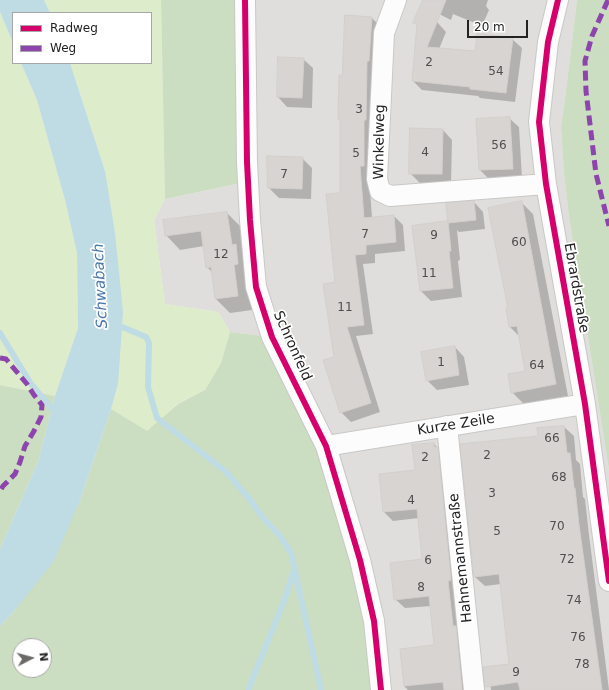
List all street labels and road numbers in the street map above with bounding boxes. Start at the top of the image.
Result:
street label: Winkelweg [371,104,389,180]
street label: Ebrardstraße [560,242,592,334]
street label: Schronfeld [269,308,315,384]
street label: Kurze Zeile [416,411,496,439]
street label: Hahnemannstraße [446,492,476,624]

